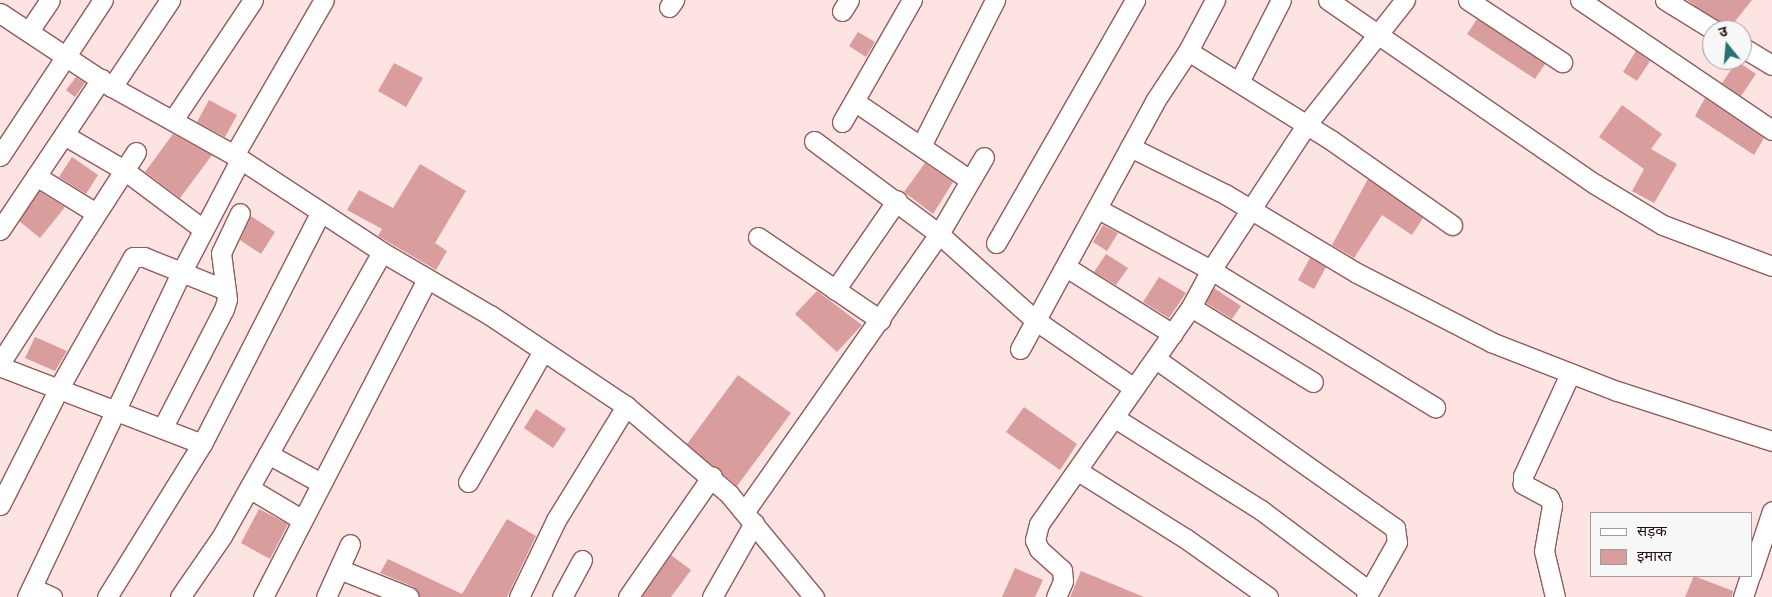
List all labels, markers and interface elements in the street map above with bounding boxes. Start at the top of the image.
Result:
north arrow [1702,20,1752,70]
text: उ [1716,22,1729,41]
legend [1590,512,1752,577]
text: सड़क [1637,521,1667,540]
text: इमारत [1637,546,1672,565]

